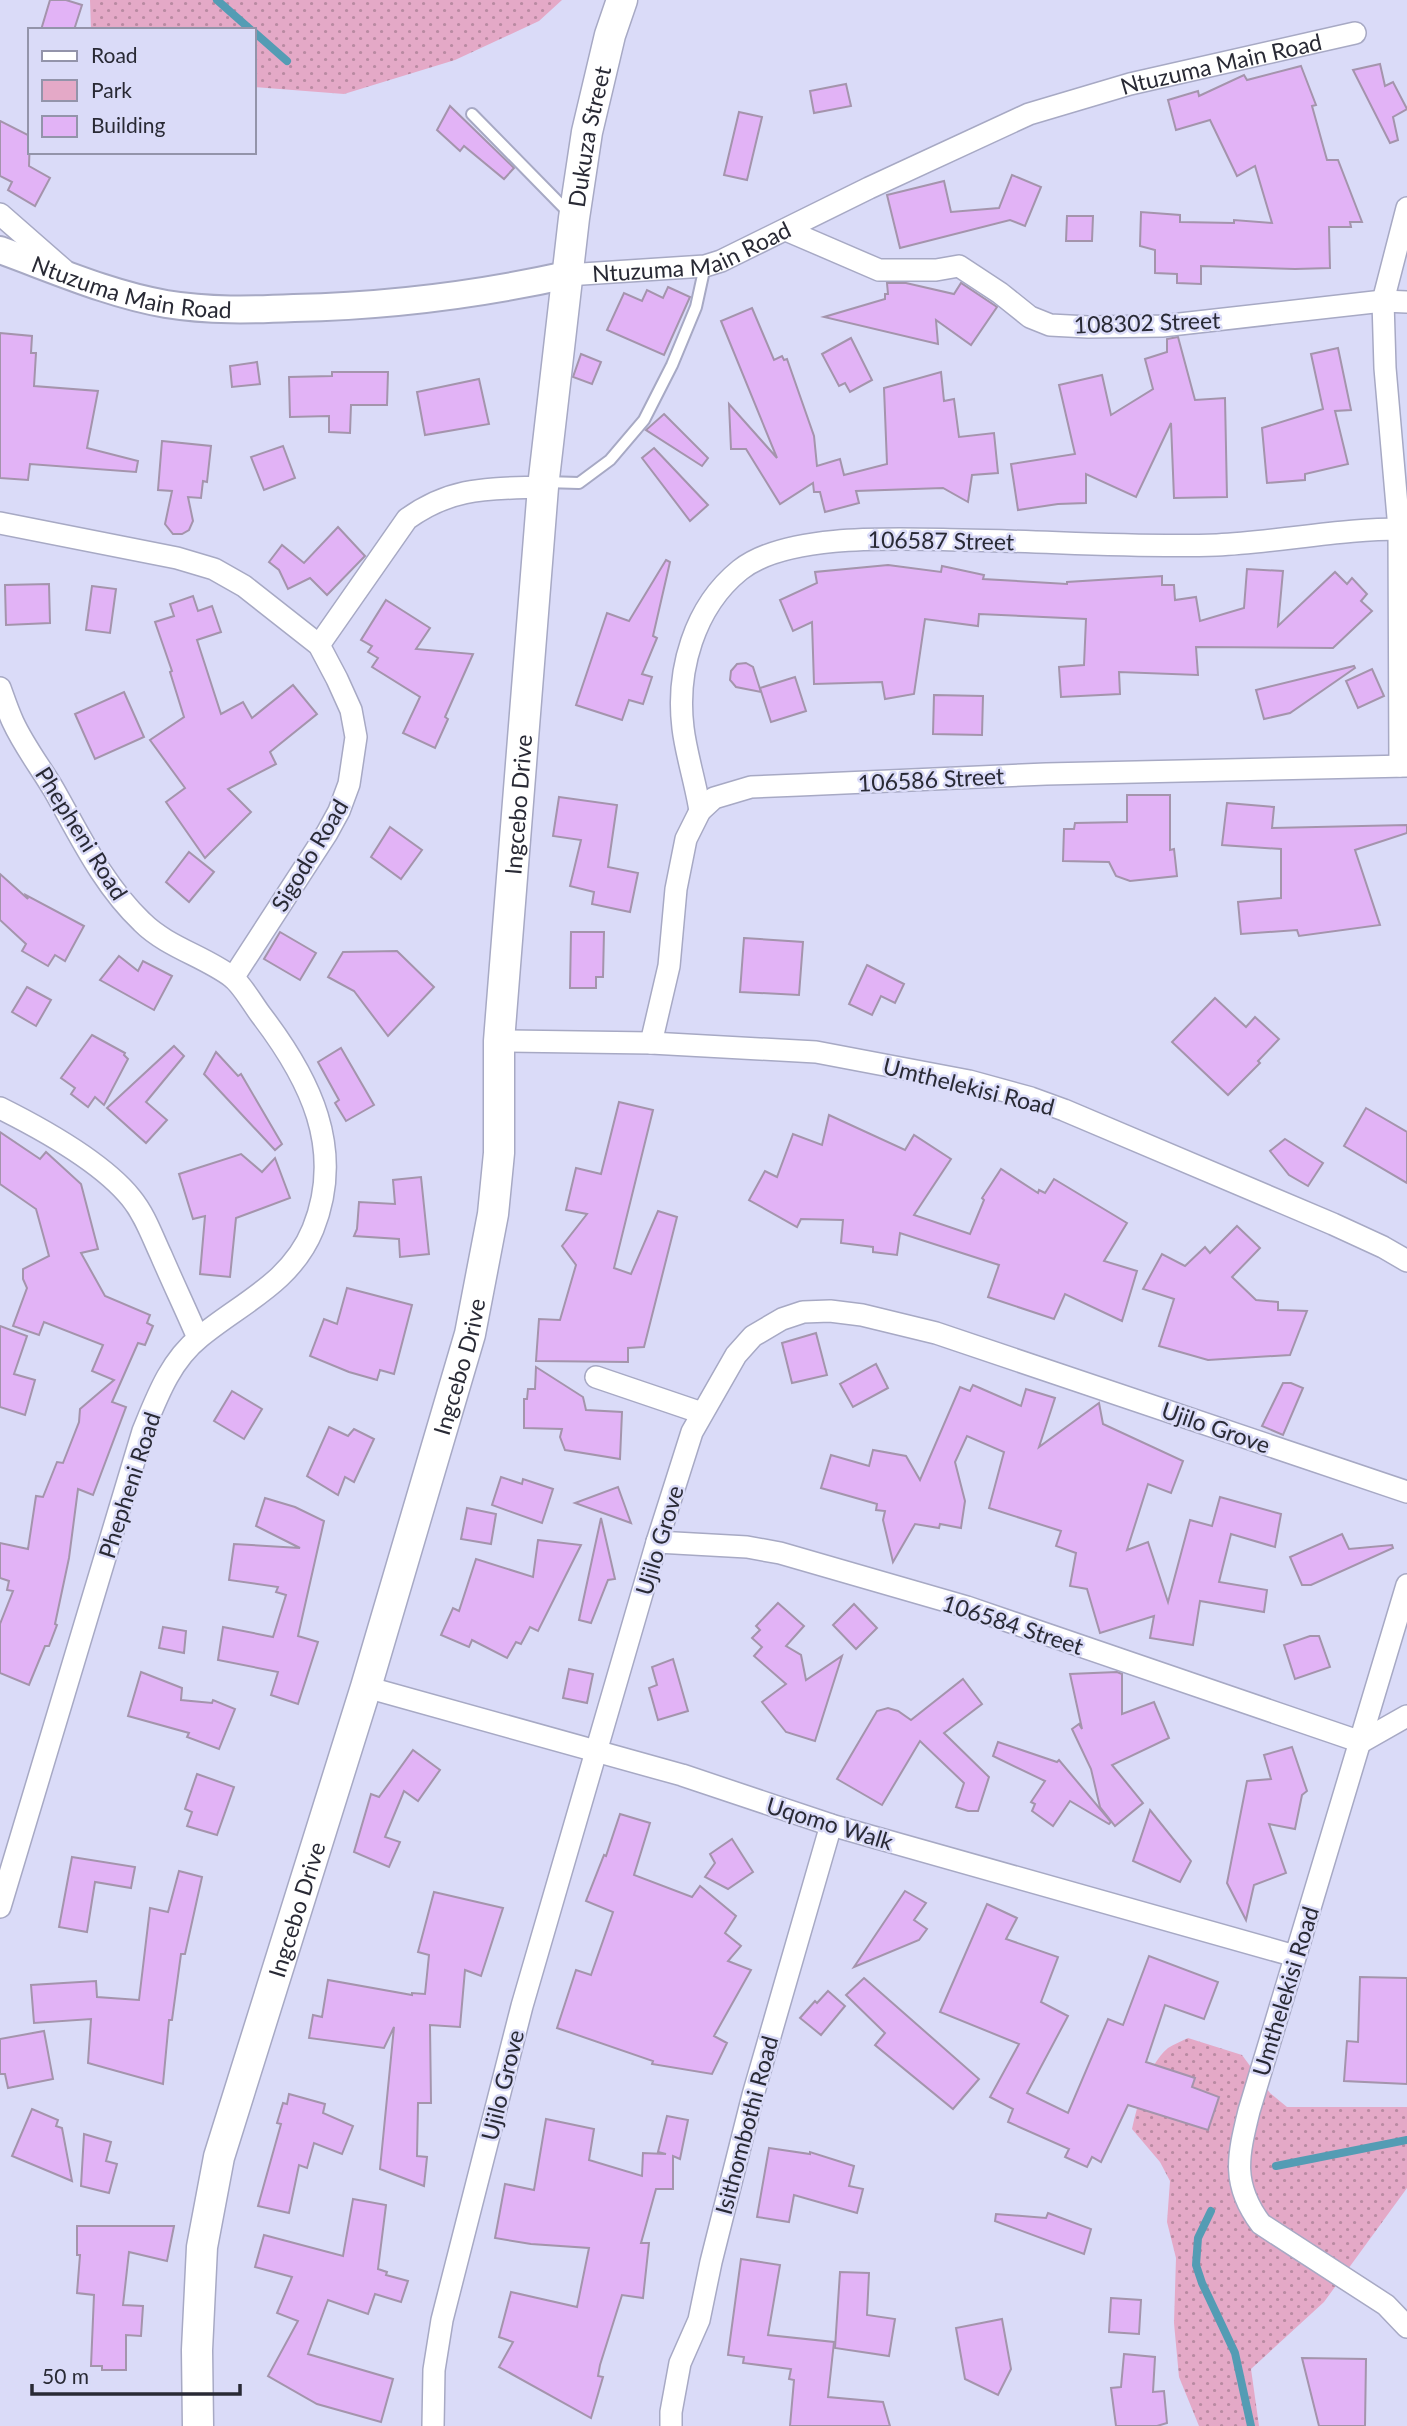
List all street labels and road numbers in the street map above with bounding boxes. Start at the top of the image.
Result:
street label: Ntuzuma Main Road [1117,27,1324,100]
street label: Dukuza Street [562,63,616,209]
street label: Ntuzuma Main Road [591,215,795,287]
street label: Ntuzuma Main Road [28,249,232,323]
street label: 108302 Street [1073,305,1221,339]
street label: 106587 Street [868,525,1015,555]
street label: Ingcebo Drive [498,733,537,876]
street label: Phepheni Road [30,761,134,905]
street label: 106586 Street [857,761,1006,797]
street label: Sigodo Road [265,794,353,916]
street label: Umthelekisi Road [880,1051,1058,1121]
street label: Ingcebo Drive [427,1296,491,1438]
street label: Ujilo Grove [1158,1395,1274,1459]
street label: Phepheni Road [92,1408,166,1562]
street label: Ujilo Grove [629,1482,689,1598]
street label: 106584 Street [939,1588,1088,1660]
street label: Uqomo Walk [763,1790,897,1856]
street label: Ingcebo Drive [262,1838,331,1981]
street label: Umthelekisi Road [1246,1903,1324,2079]
street label: Ujilo Grove [475,2027,529,2143]
street label: Isithombothi Road [709,2033,783,2217]

